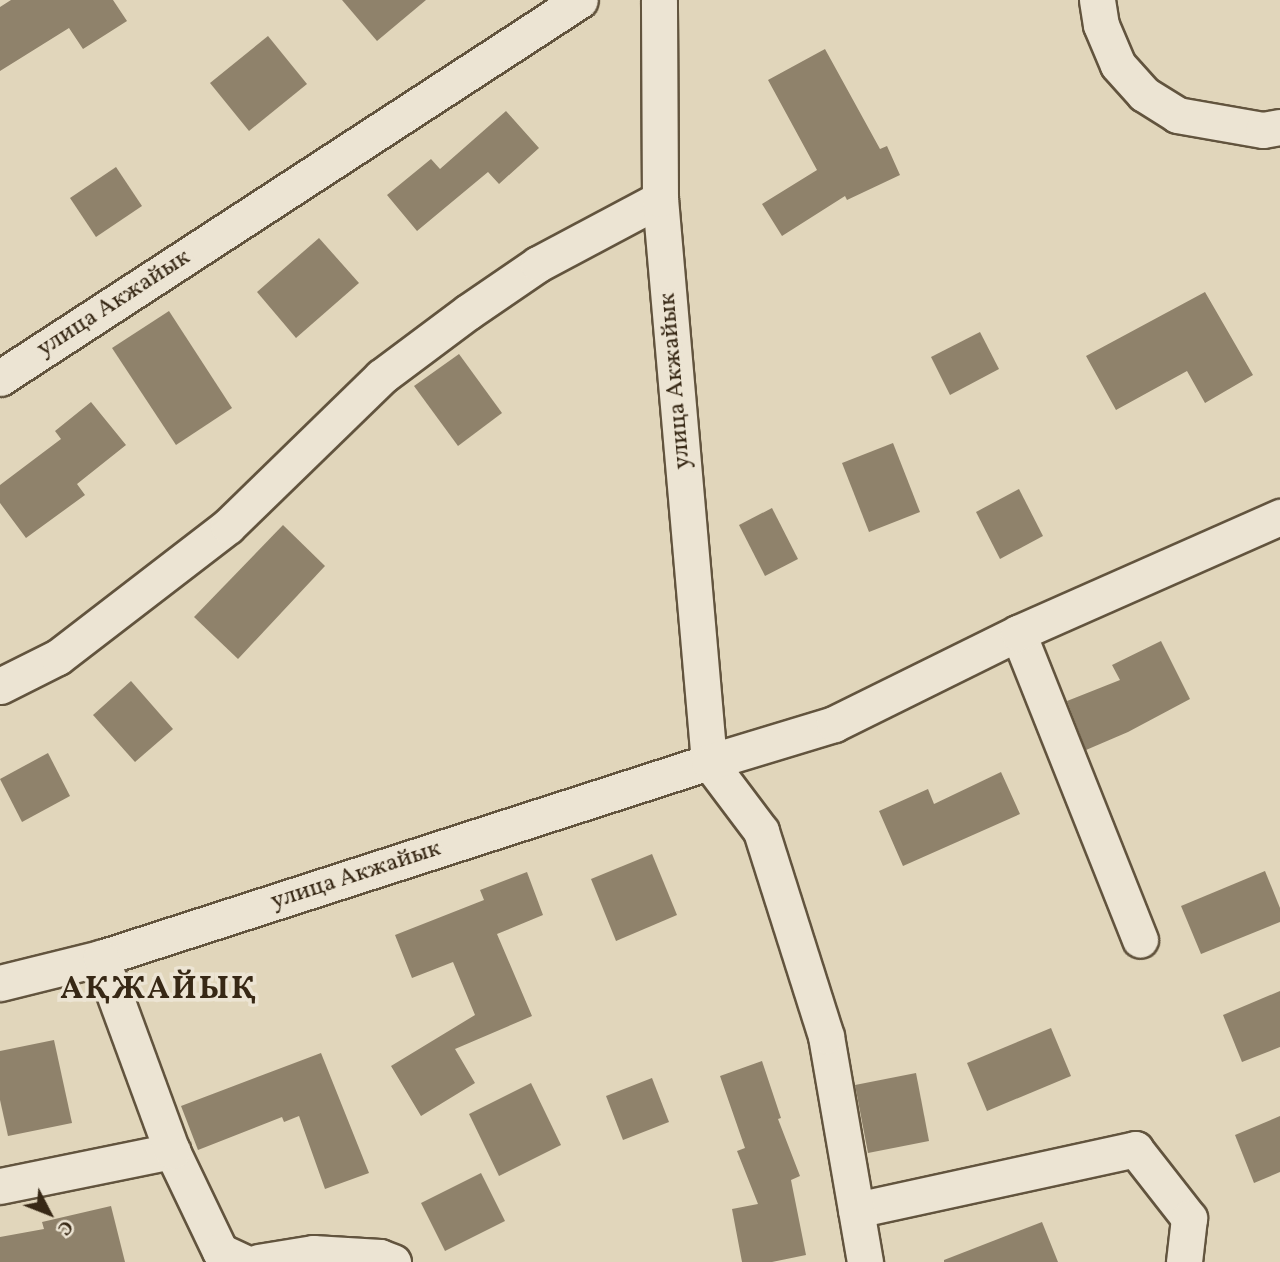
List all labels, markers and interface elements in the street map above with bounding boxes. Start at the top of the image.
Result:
street label: улица Акжайык [32,244,196,364]
street label: улица Акжайык [654,292,698,470]
street label: улица Акжайык [268,835,444,917]
district label: АҚЖАЙЫҚ [61,971,257,1009]
north arrow [14,1178,84,1248]
text: С [51,1214,78,1240]

